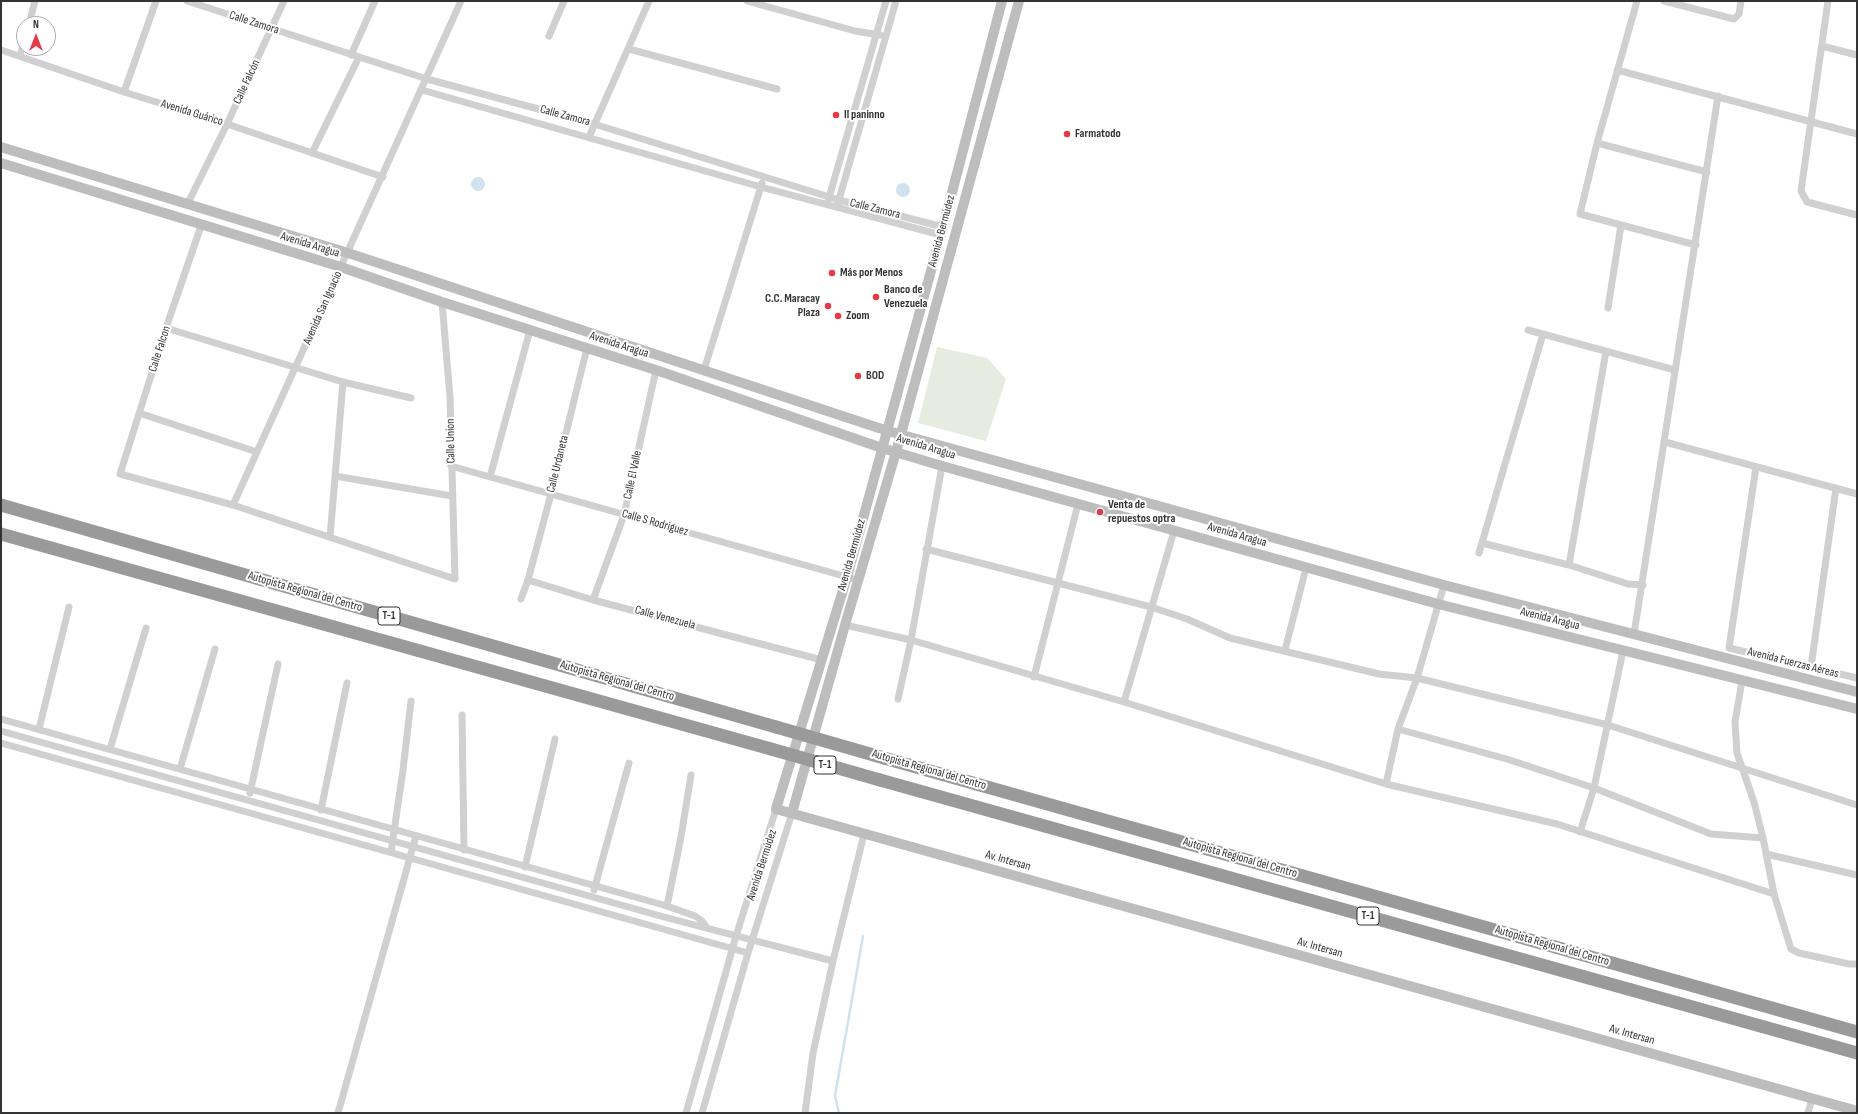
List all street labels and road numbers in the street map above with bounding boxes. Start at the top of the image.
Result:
street label: Calle Zamora [227,8,281,38]
street label: Calle Falcón [230,57,264,107]
street label: Avenida Guárico [159,97,225,129]
street label: Calle Zamora [538,102,592,130]
street label: Avenida Bermúdez [926,194,958,268]
street label: Calle Zamora [848,196,902,222]
street label: Avenida Aragua [279,229,341,261]
street label: Avenida San Ignacio [300,269,346,347]
street label: Calle Falcon [146,324,174,374]
street label: Avenida Aragua [588,329,650,361]
street label: Calle Union [443,418,459,464]
street label: Avenida Aragua [895,431,957,463]
street label: Calle Urdaneta [544,434,572,494]
street label: Calle El Valle [621,449,645,501]
street label: Calle S Rodriguez [620,507,690,539]
street label: Avenida Bermúdez [835,518,869,592]
street label: Avenida Aragua [1206,520,1268,550]
street label: Autopista Regional del Centro [246,569,364,615]
street label: Calle Venezuela [633,603,697,633]
street label: Avenida Aragua [1519,605,1581,633]
road number: T-1 [378,607,400,625]
street label: Avenida Fuerzas Aéreas [1746,645,1840,681]
street label: Autopista Regional del Centro [558,658,676,704]
street label: Autopista Regional del Centro [870,747,988,793]
road number: T-1 [814,756,836,774]
street label: Avenida Bermúdez [744,828,780,902]
street label: Autopista Regional del Centro [1181,835,1299,881]
street label: Av. Intersan [984,848,1032,874]
road number: T-1 [1357,907,1379,925]
street label: Autopista Regional del Centro [1493,923,1611,969]
street label: Av. Intersan [1296,935,1344,961]
street label: Av. Intersan [1608,1022,1656,1048]

